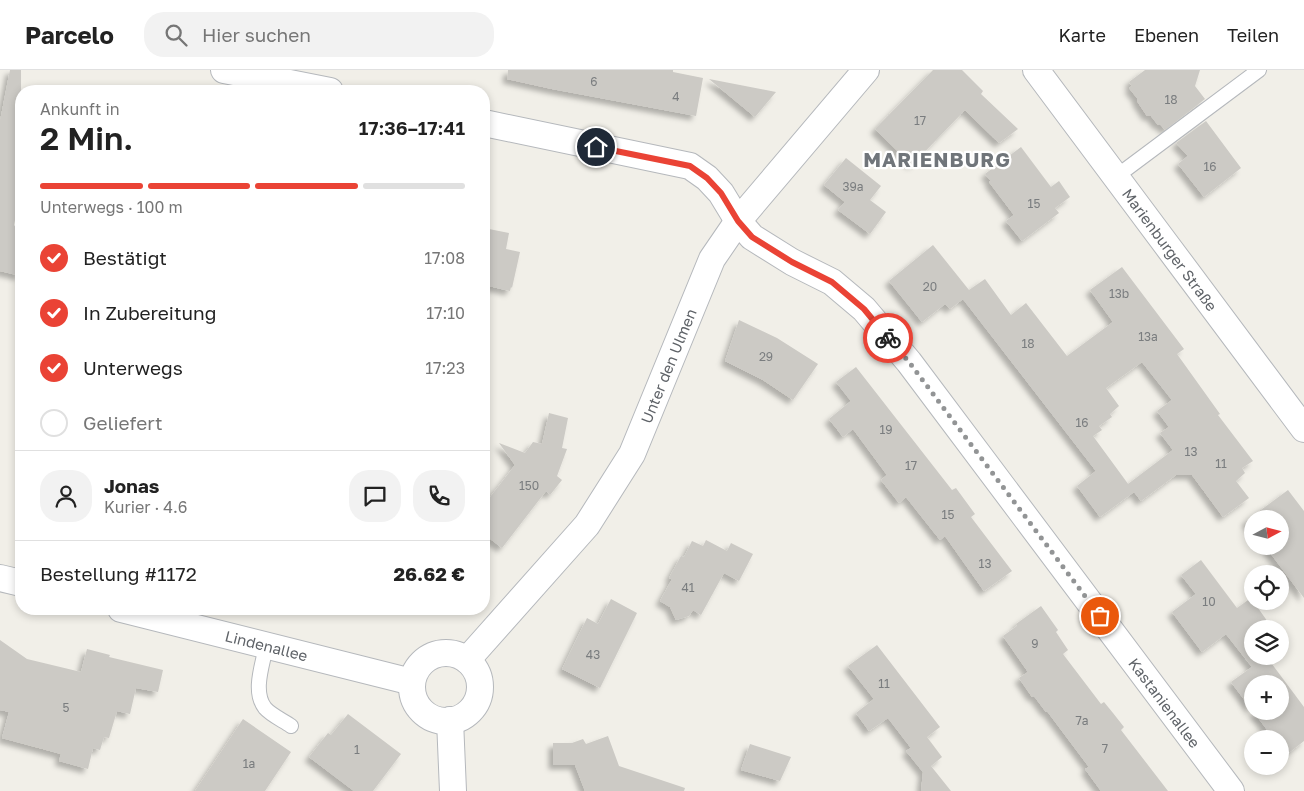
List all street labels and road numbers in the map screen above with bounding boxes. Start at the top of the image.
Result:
street label: Marienburger Straße [1119,185,1221,314]
street label: Unter den Ulmen [637,306,700,426]
street label: Lindenallee [223,627,310,665]
street label: Kastanienallee [1125,654,1204,751]

